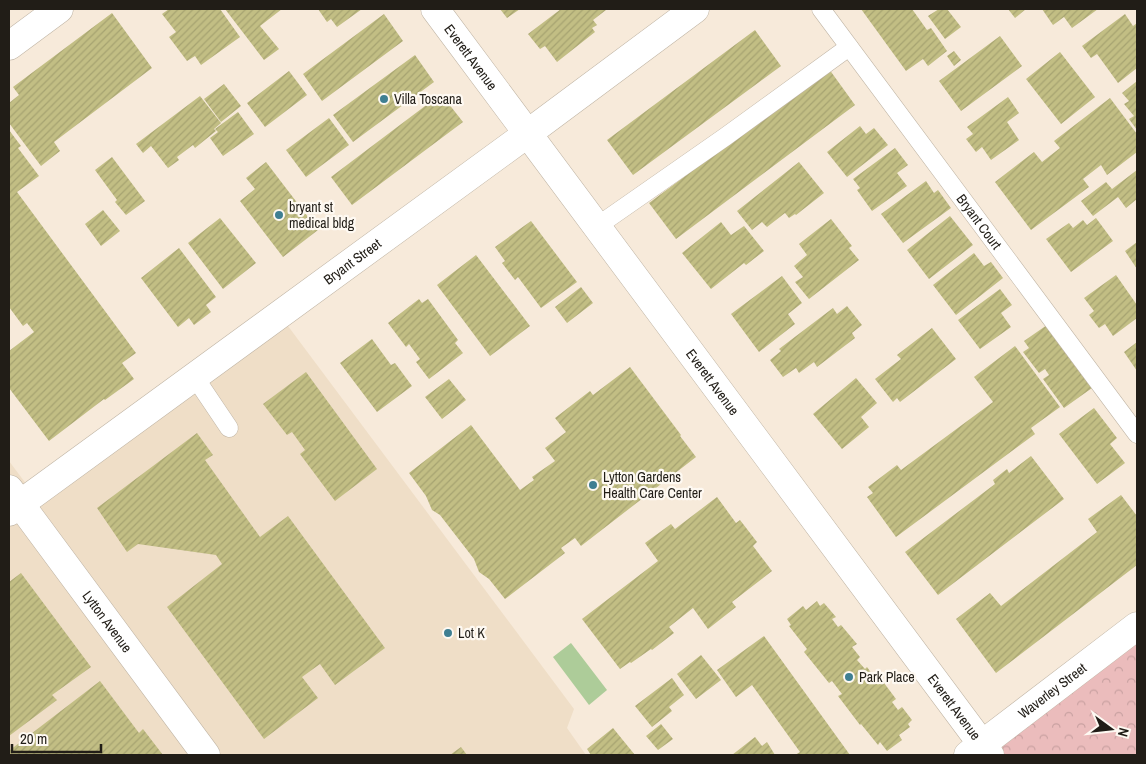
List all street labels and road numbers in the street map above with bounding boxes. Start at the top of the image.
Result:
street label: Everett Avenue [440,21,501,94]
street label: Bryant Court [953,190,1006,253]
street label: Bryant Street [320,234,385,289]
street label: Everett Avenue [682,346,743,419]
street label: Lytton Avenue [78,587,136,656]
street label: Waverley Street [1014,659,1090,723]
street label: Everett Avenue [924,670,985,744]

